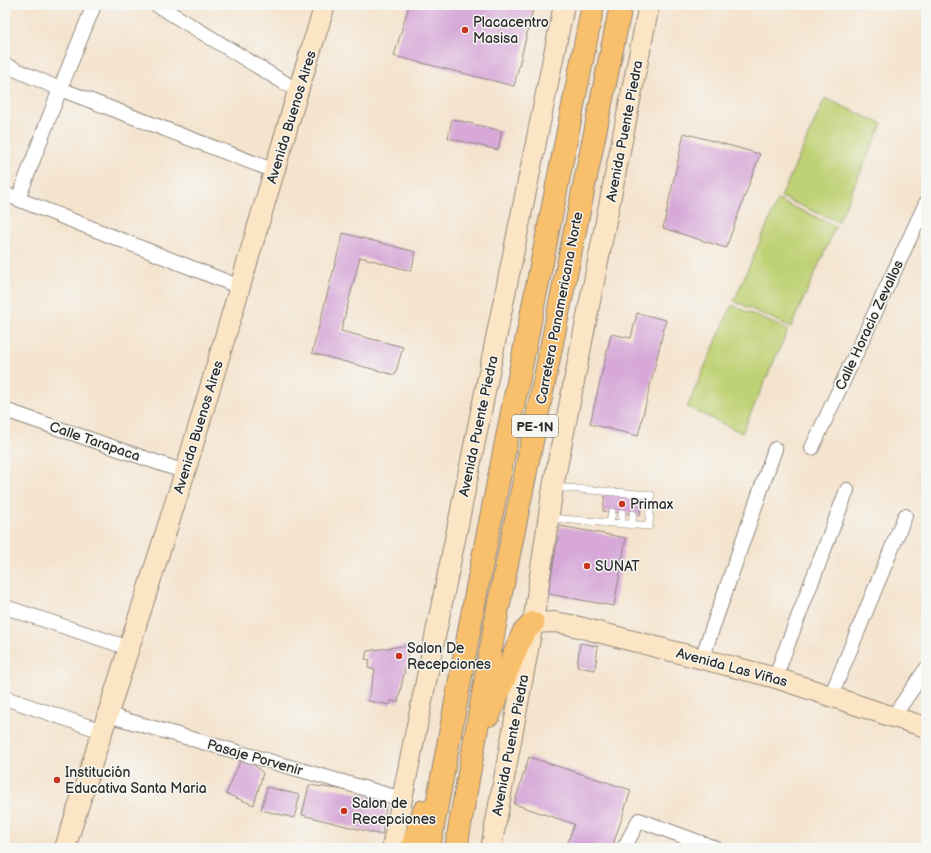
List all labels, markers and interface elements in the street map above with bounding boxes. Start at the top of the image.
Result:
place label: Placacentro Masisa [473,14,549,47]
marker: Placacentro Masisa [460,25,470,35]
street label: Avenida Buenos Aires [263,49,320,186]
street label: Avenida Puente Piedra [602,59,647,203]
street label: Carretera Panamericana Norte [532,210,587,406]
street label: Calle Horacio Zevallos [832,257,907,393]
street label: Avenida Puente Piedra [455,354,502,498]
street label: Avenida Buenos Aires [170,359,227,496]
road number: PE-1N [512,415,558,437]
street label: Calle Tarapaca [47,418,142,465]
place label: Primax [630,496,674,513]
marker: Primax [617,499,627,509]
place label: SUNAT [595,558,640,575]
marker: SUNAT [582,561,592,571]
place label: Salon De Recepciones [407,640,491,673]
street label: Avenida Las Viñas [674,644,789,691]
marker: Salon De Recepciones [394,651,404,661]
street label: Avenida Puente Piedra [488,673,533,817]
street label: Pasaje Porvenir [205,736,306,780]
place label: Institución Educativa Santa Maria [65,764,207,797]
marker: Institución Educativa Santa Maria [52,775,62,785]
place label: Salon de Recepciones [352,795,436,828]
marker: Salon de Recepciones [339,806,349,816]

